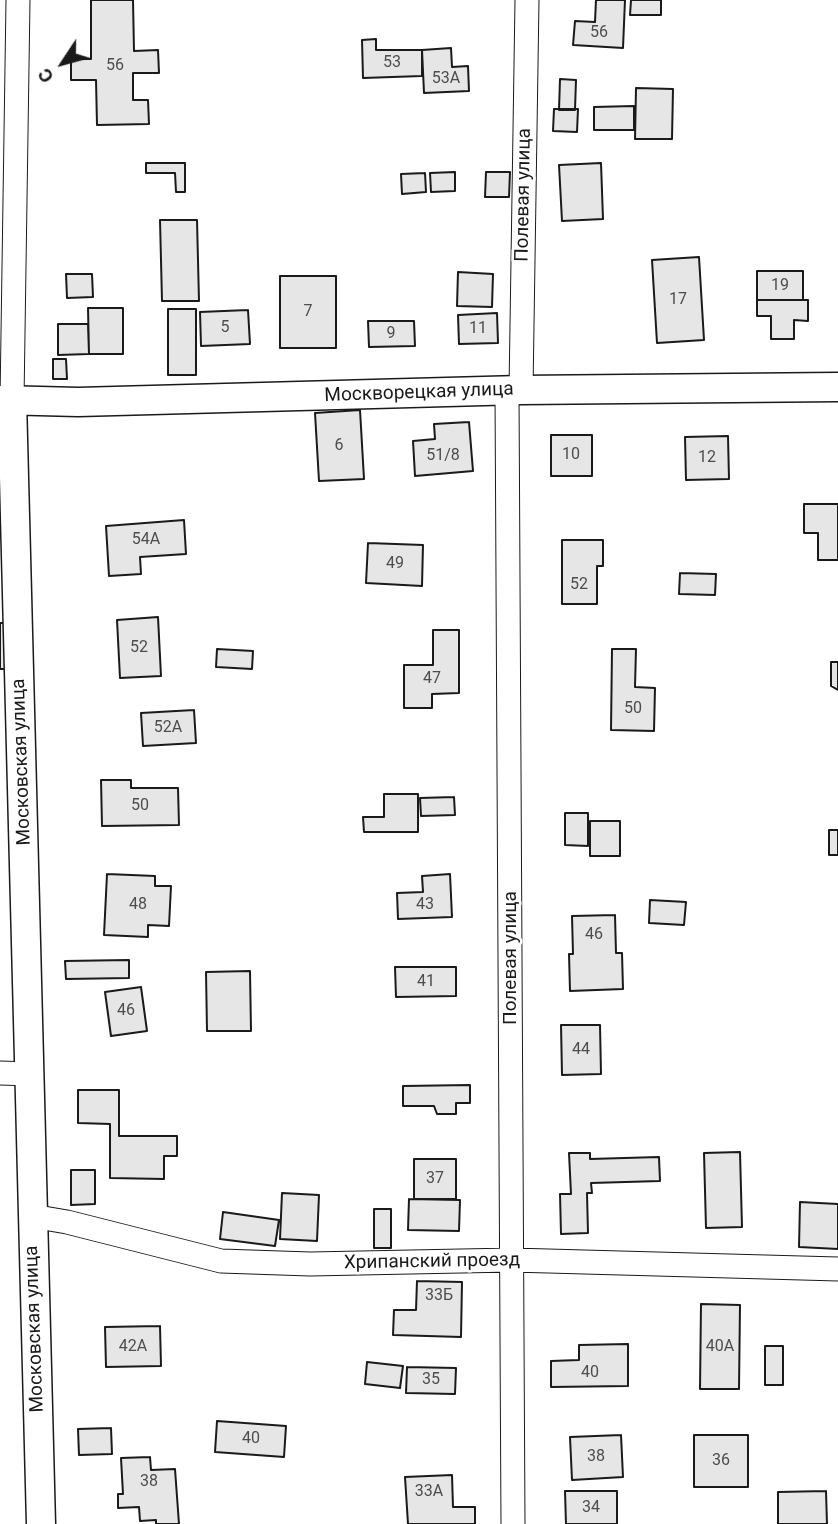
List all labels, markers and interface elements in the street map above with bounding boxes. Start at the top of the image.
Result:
house number: 56 [590,23,608,43]
north arrow [28,28,98,98]
house number: 53 [383,53,401,73]
house number: 56 [106,56,124,76]
text: С [33,64,59,87]
house number: 53А [432,69,460,89]
street label: Полевая улица [511,128,537,262]
house number: 19 [771,276,789,296]
house number: 17 [669,290,687,310]
house number: 7 [304,302,312,322]
house number: 5 [221,318,229,338]
house number: 11 [469,319,487,339]
house number: 9 [387,324,395,344]
street label: Москворецкая улица [324,378,514,408]
house number: 6 [335,436,343,456]
house number: 10 [562,445,580,465]
house number: 51/8 [426,446,460,466]
house number: 12 [698,448,716,468]
house number: 54А [132,530,160,550]
house number: 49 [386,554,404,574]
house number: 52 [570,575,588,595]
house number: 52 [130,638,148,658]
house number: 47 [423,669,441,689]
street label: Московская улица [8,678,36,846]
house number: 50 [624,699,642,719]
house number: 52А [154,718,182,738]
house number: 50 [131,796,149,816]
street label: Полевая улица [500,891,522,1025]
house number: 48 [129,895,147,915]
house number: 43 [416,895,434,915]
house number: 46 [585,925,603,945]
house number: 41 [417,972,435,992]
house number: 46 [117,1001,135,1021]
house number: 44 [572,1040,590,1060]
house number: 37 [426,1169,444,1189]
street label: Московская улица [21,1245,49,1413]
street label: Хрипанский проезд [344,1249,520,1275]
house number: 33Б [425,1286,453,1306]
house number: 42А [119,1337,147,1357]
house number: 40А [706,1337,734,1357]
house number: 40 [581,1363,599,1383]
house number: 35 [422,1370,440,1390]
house number: 40 [242,1429,260,1449]
house number: 38 [587,1447,605,1467]
house number: 36 [712,1451,730,1471]
house number: 38 [140,1472,158,1492]
house number: 33А [415,1482,443,1502]
house number: 34 [582,1498,600,1518]

